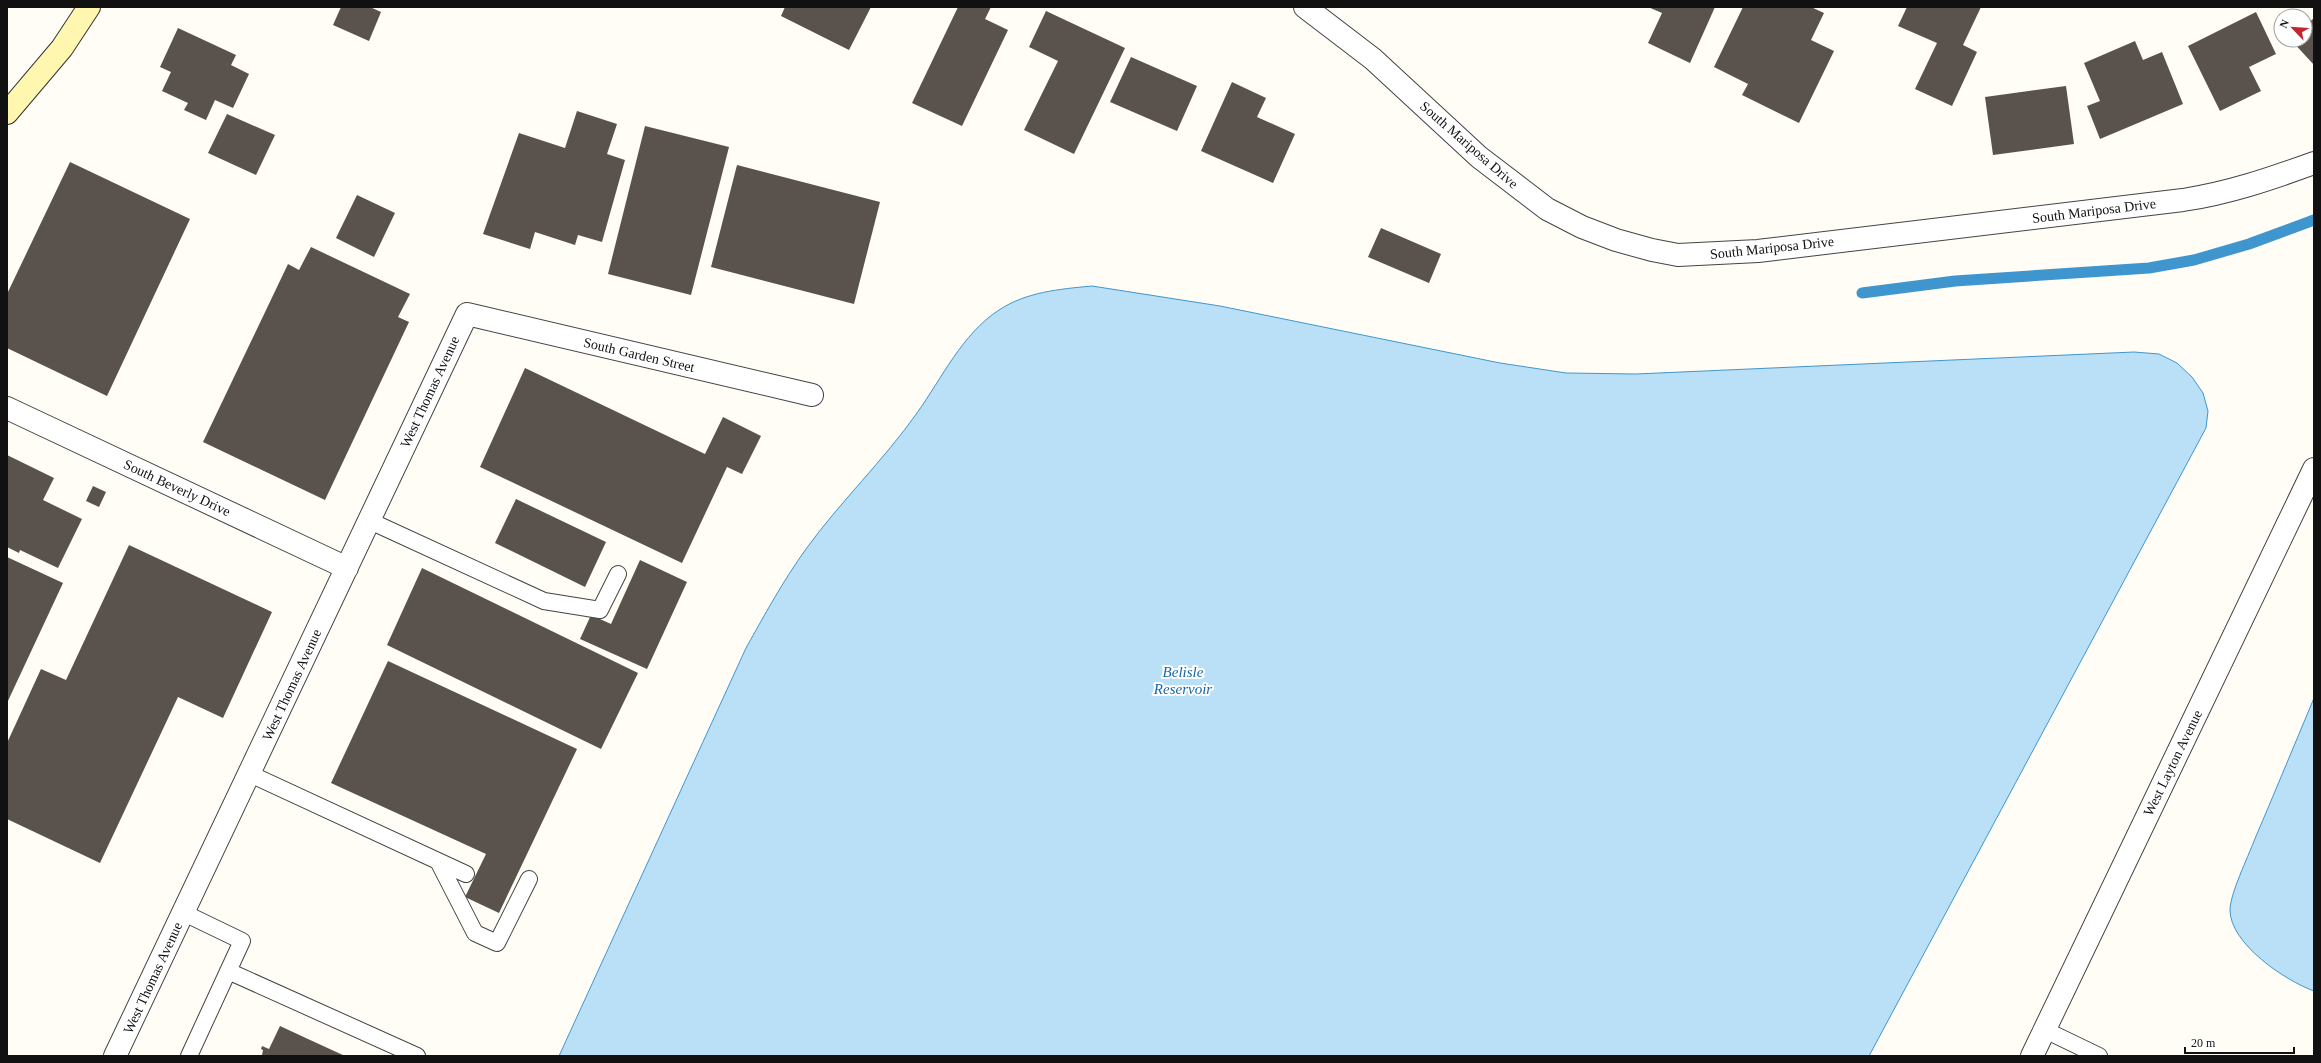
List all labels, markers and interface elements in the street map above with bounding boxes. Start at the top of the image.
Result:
north arrow [2273,8,2313,48]
text: N [2277,18,2291,30]
street label: South Mariposa Drive [1417,99,1521,191]
street label: South Mariposa Drive [2031,196,2157,226]
street label: South Mariposa Drive [1709,234,1835,262]
street label: West Thomas Avenue [398,334,462,450]
street label: South Garden Street [582,335,696,375]
street label: South Beverly Drive [121,457,233,519]
street label: West Thomas Avenue [260,627,324,743]
water label: Belisle Reservoir [1153,664,1212,697]
street label: West Layton Avenue [2141,708,2205,818]
street label: West Thomas Avenue [121,920,185,1036]
scale bar [2185,1029,2294,1055]
text: 20 m [2191,1036,2216,1050]

